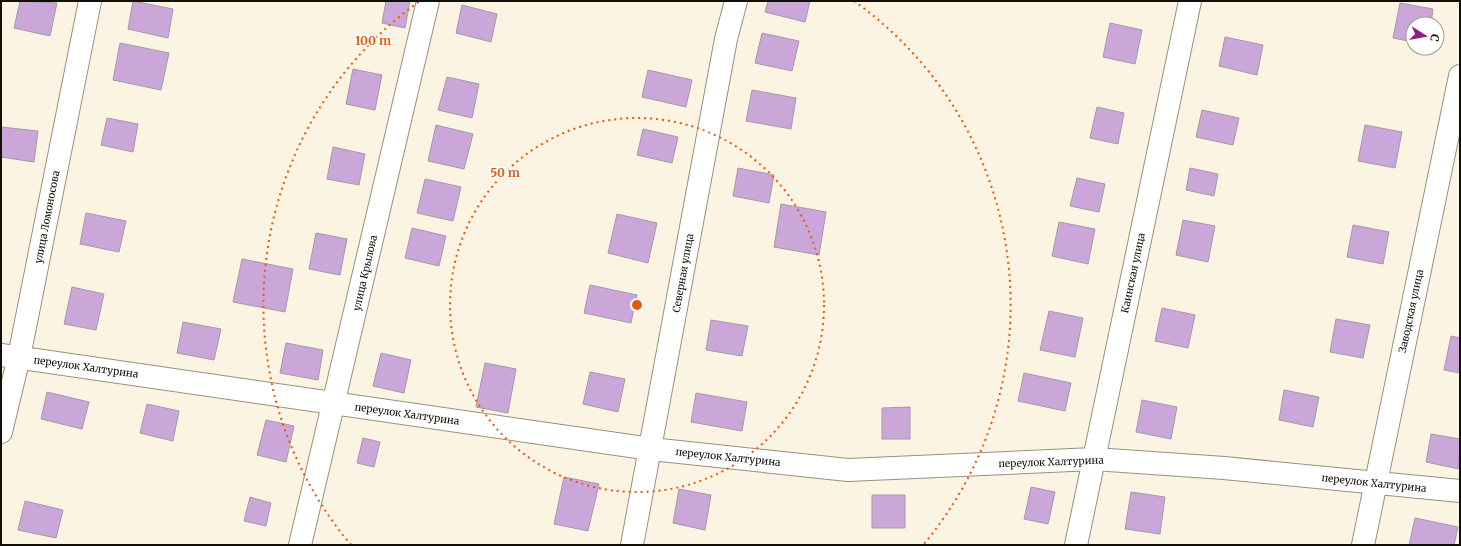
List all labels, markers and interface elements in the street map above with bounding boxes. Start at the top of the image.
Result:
north arrow [1405,16,1445,56]
text: 100 m [355,33,391,48]
text: С [1427,33,1442,43]
text: 50 m [490,165,520,180]
street label: улица Ломоносова [32,169,63,265]
street label: Каинская улица [1118,231,1148,314]
street label: Северная улица [670,232,696,314]
street label: улица Крылова [350,233,380,312]
street label: Заводская улица [1396,267,1426,354]
centre of rings [630,298,644,312]
street label: переулок Халтурина [33,353,140,381]
street label: переулок Халтурина [354,400,461,428]
street label: переулок Халтурина [675,445,782,469]
street label: переулок Халтурина [998,454,1105,470]
street label: переулок Халтурина [1321,471,1428,495]

